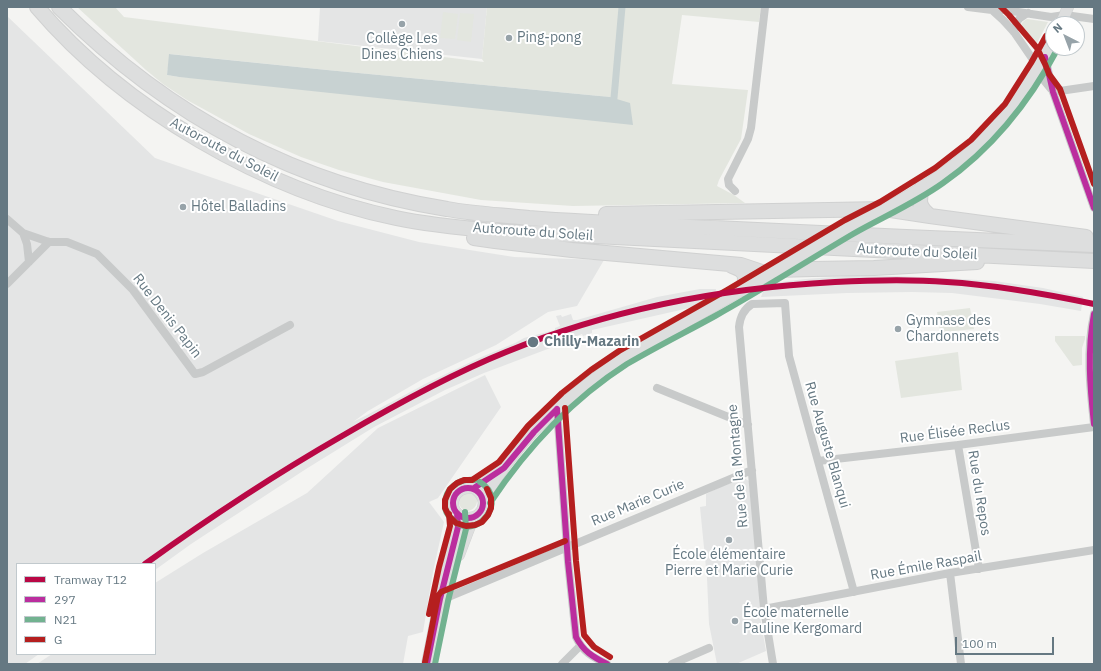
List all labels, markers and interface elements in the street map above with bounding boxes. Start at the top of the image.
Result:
north arrow [1045,16,1085,56]
marker: Collège Les Dines Chiens [397,19,407,29]
text: N [1050,20,1065,36]
place label: Ping-pong [517,30,581,46]
place label: Collège Les Dines Chiens [361,31,443,64]
marker: Ping-pong [504,33,514,43]
street label: Autoroute du Soleil [167,114,281,186]
place label: Hôtel Balladins [191,199,286,215]
marker: Hôtel Balladins [178,202,188,212]
street label: Autoroute du Soleil [472,219,594,245]
street label: Autoroute du Soleil [856,240,978,264]
street label: Rue Denis Papin [129,271,205,361]
place label: Gymnase des Chardonnerets [906,313,999,346]
marker: Gymnase des Chardonnerets [893,324,903,334]
place label: Chilly-Mazarin [544,334,639,350]
marker: Chilly-Mazarin [526,335,540,349]
street label: Rue Auguste Blanqui [801,380,853,510]
street label: Rue de la Montagne [724,403,752,529]
street label: Rue Élisée Reclus [899,417,1011,447]
street label: Rue du Repos [964,449,994,537]
street label: Rue Marie Curie [589,476,687,530]
marker: École élémentaire Pierre et Marie Curie [724,535,734,545]
place label: École élémentaire Pierre et Marie Curie [665,547,793,580]
street label: Rue Émile Raspail [869,548,983,584]
legend [16,563,156,655]
text: Tramway T12 [54,572,127,587]
text: 297 [54,592,76,607]
place label: École maternelle Pauline Kergomard [743,605,862,638]
text: N21 [54,612,77,627]
marker: École maternelle Pauline Kergomard [730,616,740,626]
scale bar [957,629,1056,655]
text: G [54,632,62,647]
text: 100 m [962,636,997,651]

